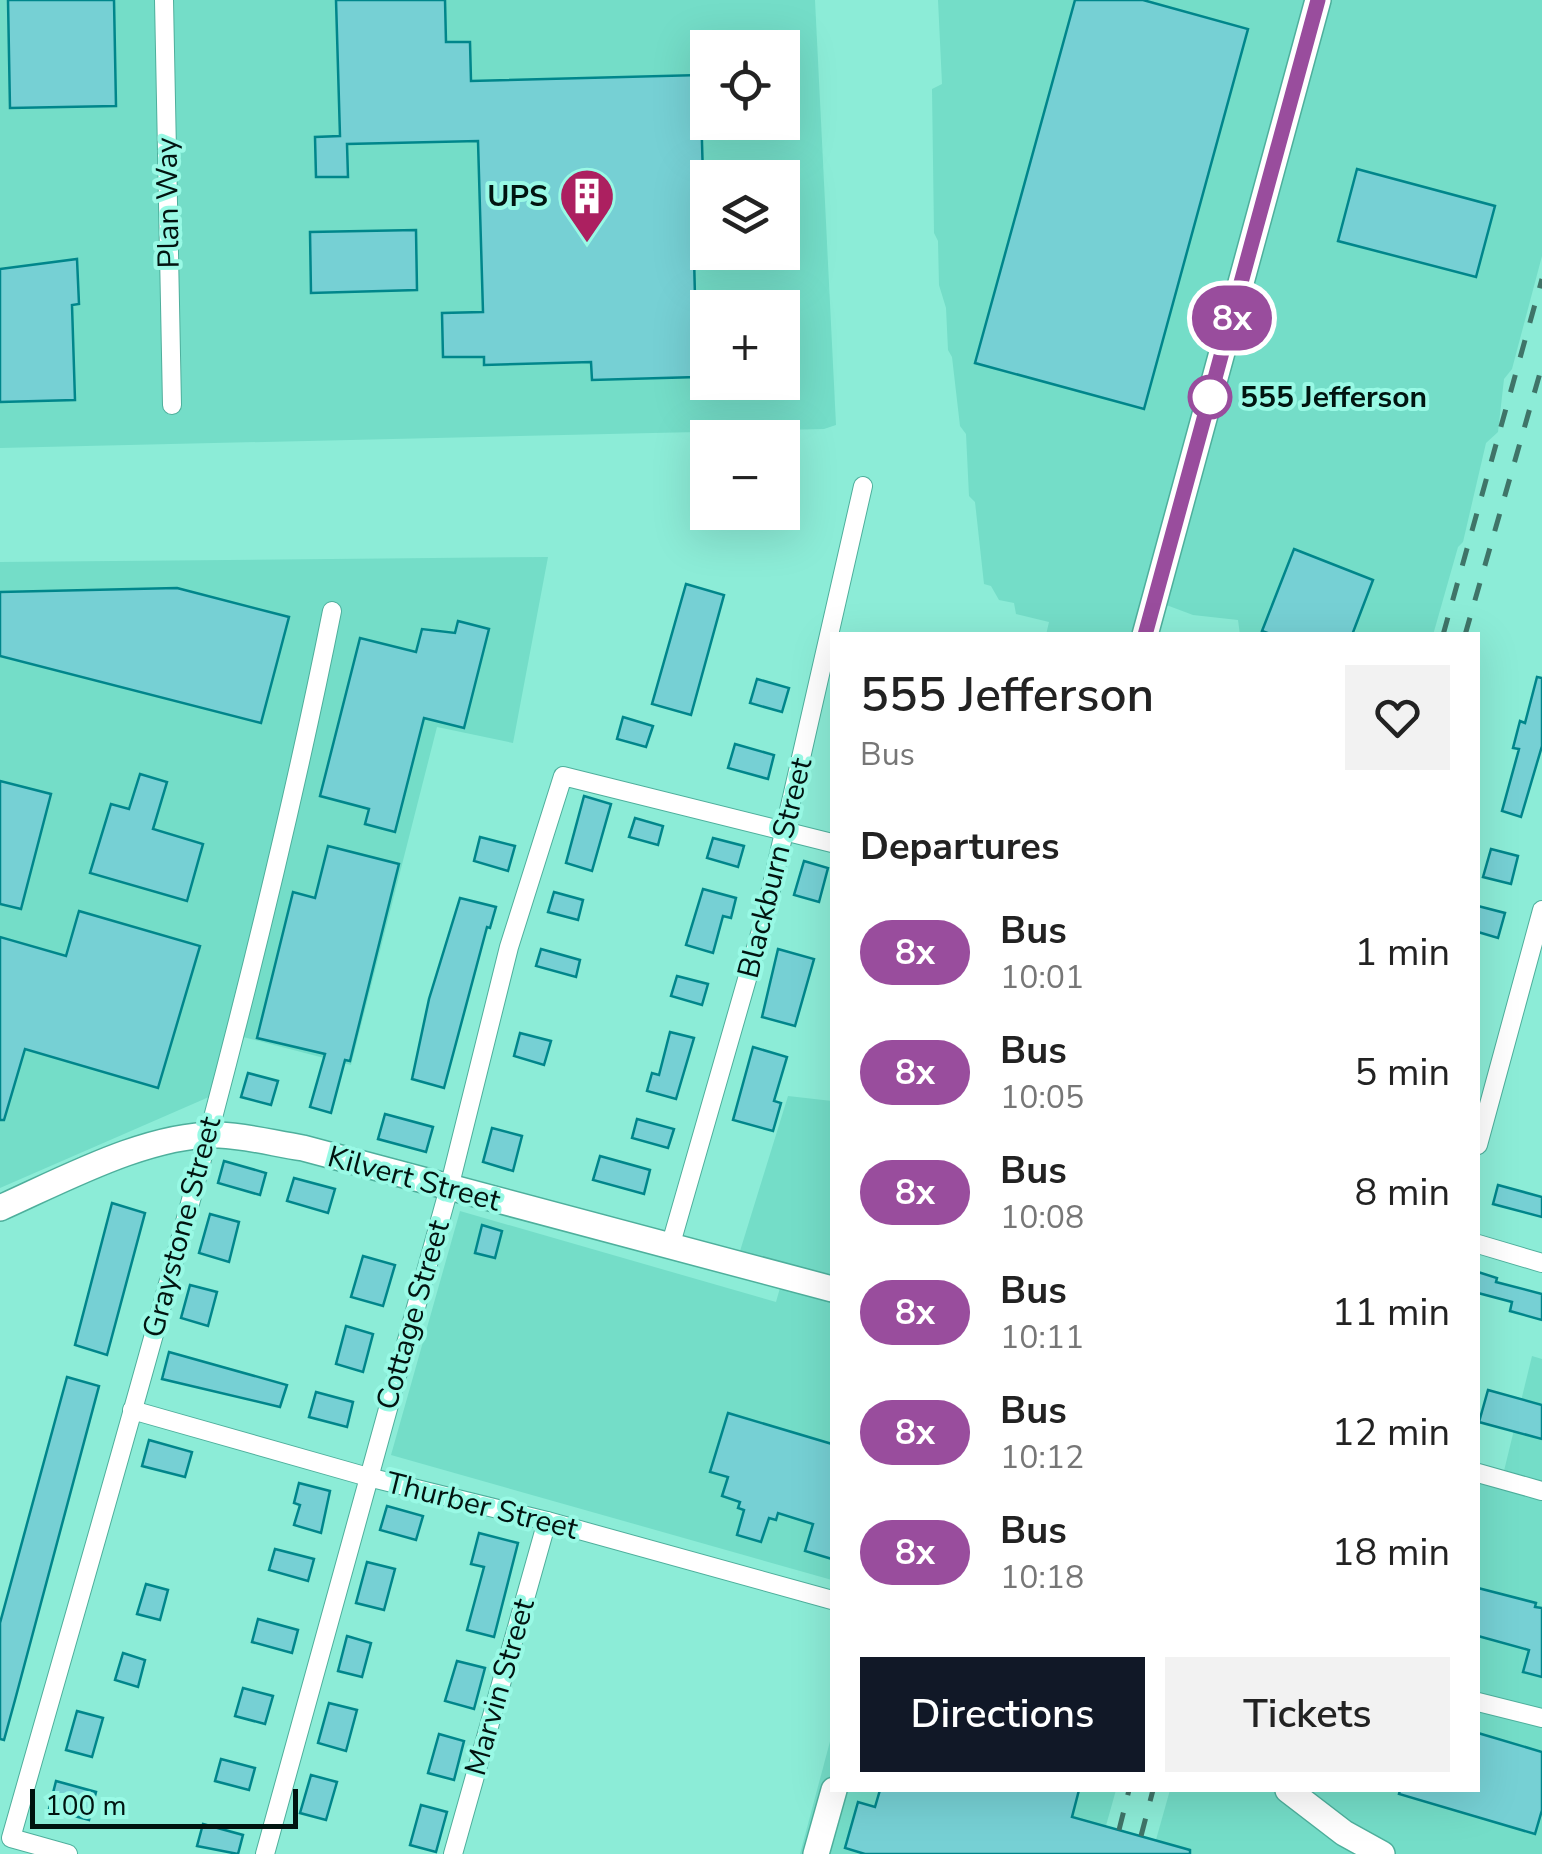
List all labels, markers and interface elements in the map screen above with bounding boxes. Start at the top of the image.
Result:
map controls [690,30,800,530]
button: locate [690,30,800,140]
street label: Plan Way [146,137,190,269]
button: layers [690,160,800,270]
building icon: UPS [557,166,617,245]
place label: UPS [487,176,548,217]
line badge: 8x [1187,286,1277,350]
button: + [690,290,800,400]
text: 8x [1212,295,1252,342]
marker: 555 Jefferson [1189,376,1231,418]
place label: 555 Jefferson [1240,377,1427,418]
button: − [690,420,800,530]
text: 555 Jefferson [860,662,1154,728]
button: heart [1345,665,1450,770]
text: Bus [860,733,915,776]
street label: Blackburn Street [728,753,822,982]
text: Departures [860,821,1059,872]
text: Bus [1000,905,1067,956]
text: 1 min [1355,927,1450,978]
text: 8x [895,929,935,976]
text: 10:01 [1000,956,1084,999]
text: Bus [1000,1025,1067,1076]
text: 5 min [1355,1047,1450,1098]
text: 8x [895,1049,935,1096]
text: 10:05 [1000,1076,1084,1119]
street label: Graystone Street [133,1112,231,1342]
street label: Kilvert Street [323,1136,505,1222]
text: Bus [1000,1145,1067,1196]
text: 8 min [1355,1167,1450,1218]
text: 8x [895,1169,935,1216]
text: 10:08 [1000,1196,1084,1239]
street label: Cottage Street [366,1215,460,1415]
text: Bus [1000,1265,1067,1316]
text: 11 min [1332,1287,1450,1338]
text: 8x [895,1289,935,1336]
text: 10:11 [1000,1316,1084,1359]
text: Bus [1000,1385,1067,1436]
text: 12 min [1332,1407,1450,1458]
text: 8x [895,1409,935,1456]
text: 10:12 [1000,1436,1084,1479]
street label: Thurber Street [382,1462,583,1550]
text: Bus [1000,1505,1067,1556]
text: 18 min [1332,1527,1450,1578]
text: 8x [895,1529,935,1576]
text: 10:18 [1000,1556,1084,1599]
street label: Marvin Street [455,1593,545,1780]
button: Directions [860,1657,1145,1772]
button: Tickets [1165,1657,1450,1772]
scale bar [30,1784,298,1828]
text: 100 m [45,1787,127,1825]

